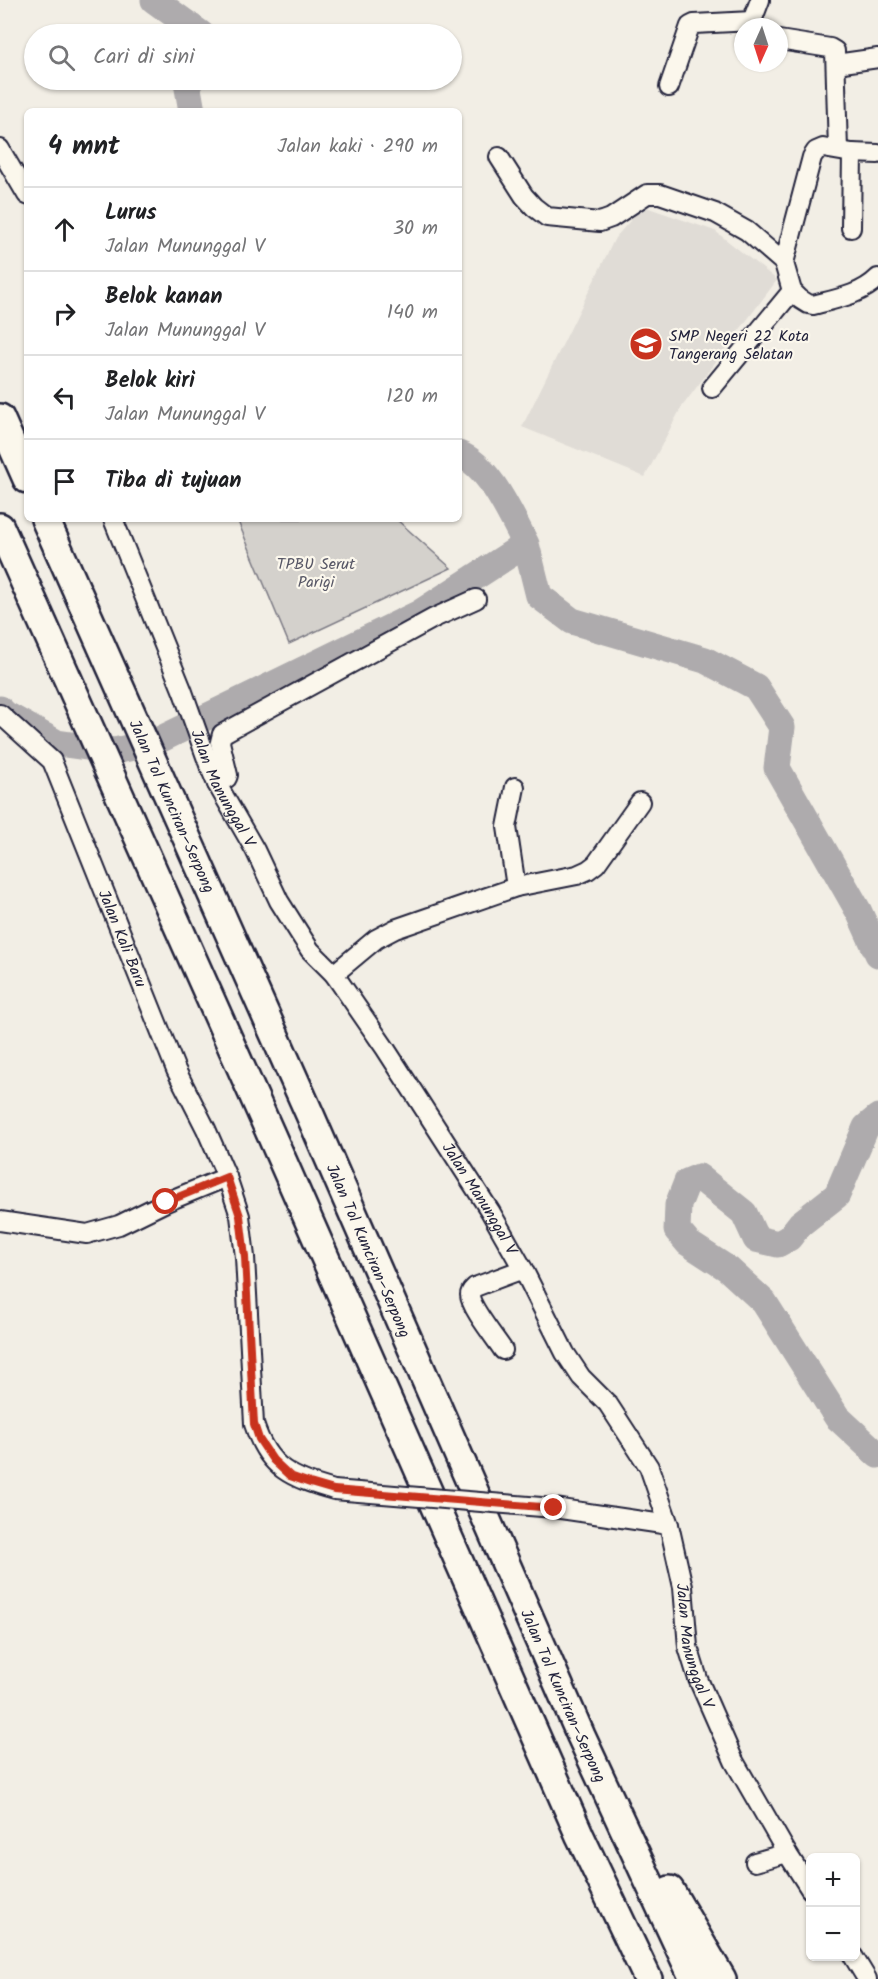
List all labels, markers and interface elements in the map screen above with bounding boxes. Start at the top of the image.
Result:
north arrow [734,18,788,72]
search box [24,24,462,90]
text: Cari di sini [93,40,194,75]
icon: search [45,41,78,74]
text: 4 mnt [48,126,120,168]
text: Jalan kaki · 290 m [277,131,438,163]
text: Lurus [105,196,157,231]
icon: ahead [48,213,81,246]
text: 30 m [393,213,438,245]
text: Jalan Mununggal V [105,231,265,263]
text: Belok kanan [105,280,222,315]
icon: right [48,297,81,330]
text: 140 m [387,297,438,329]
text: Jalan Mununggal V [105,315,265,347]
place label: SMP Negeri 22 Kota Tangerang Selatan [669,324,809,367]
school or university icon: SMP Negeri 22 Kota Tangerang Selatan [628,326,664,362]
text: Belok kiri [105,364,195,399]
icon: left [48,381,81,414]
text: 120 m [386,381,438,413]
text: Jalan Mununggal V [105,399,265,431]
text: Tiba di tujuan [105,464,241,499]
icon: arrive [48,465,81,498]
park label: TPBU Serut Parigi [277,552,356,595]
street label: Jalan Tol Kunciran–Serpong [122,716,221,897]
street label: Jalan Manunggal V [183,726,262,853]
street label: Jalan Kali Baru [91,886,153,992]
street label: Jalan Manunggal V [435,1138,524,1261]
street label: Jalan Tol Kunciran–Serpong [319,1160,417,1342]
route start [152,1188,178,1214]
route end [540,1494,566,1520]
street label: Jalan Manunggal V [669,1582,721,1714]
street label: Jalan Tol Kunciran–Serpong [513,1606,612,1787]
map controls [806,1853,860,1961]
button: + [806,1853,860,1907]
button: − [806,1907,860,1961]

